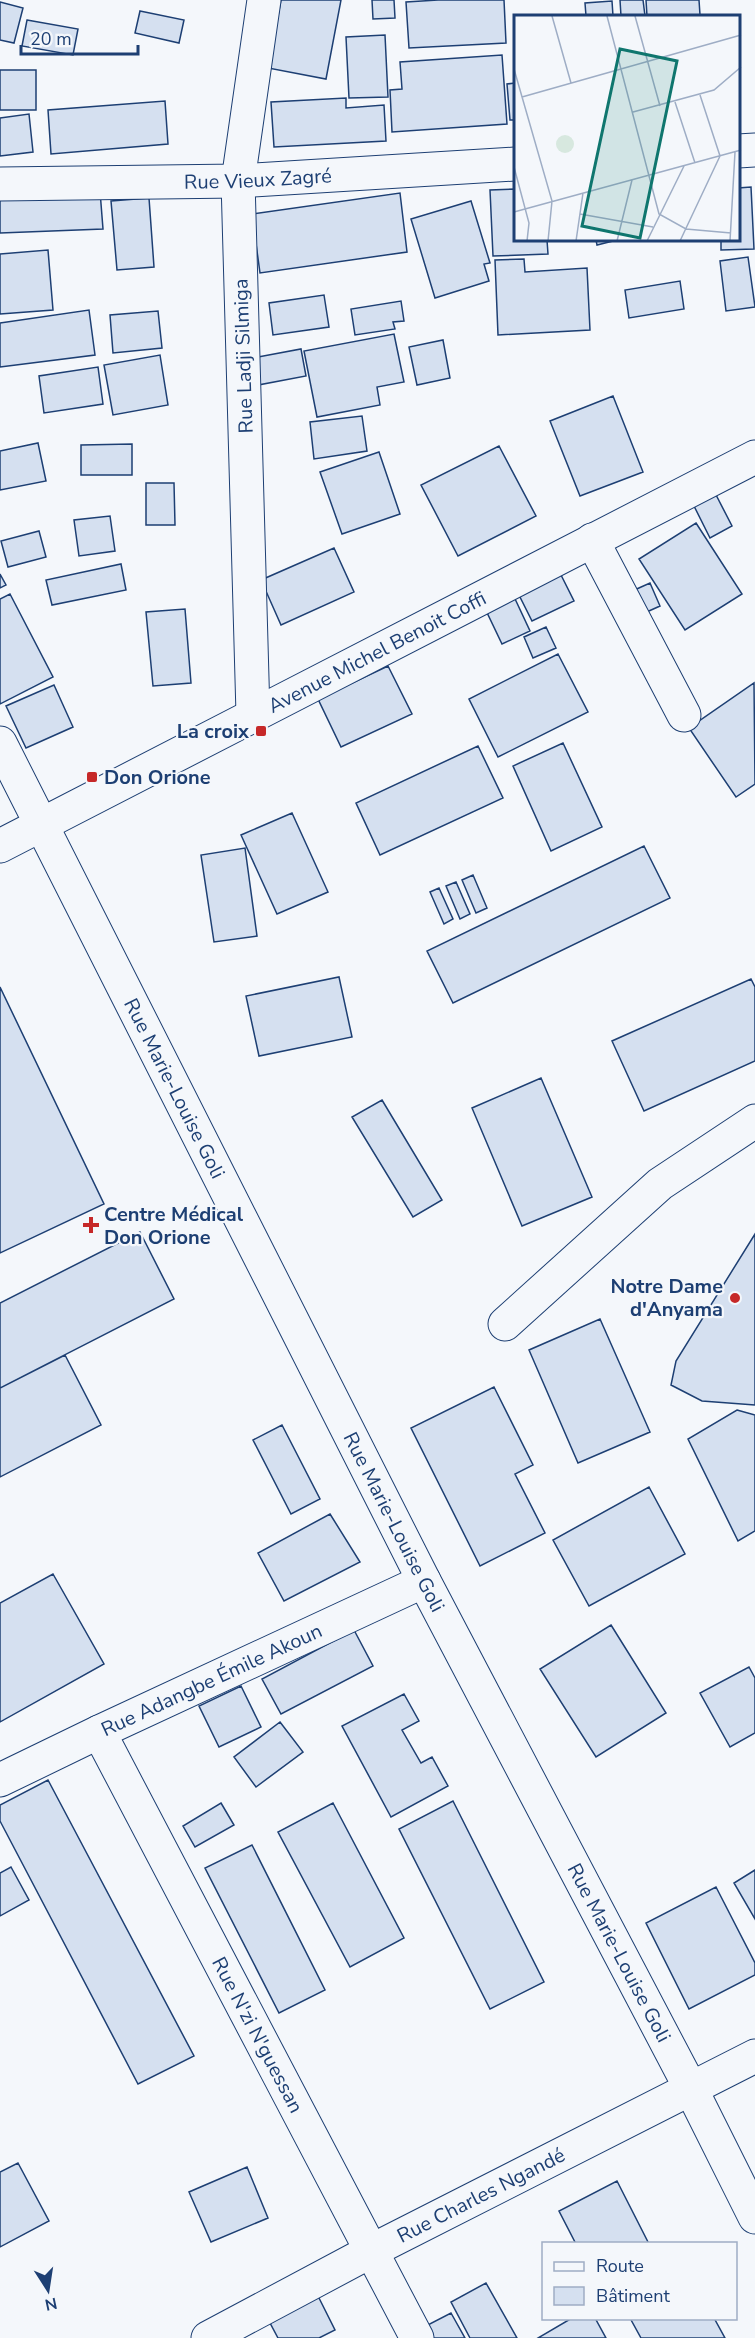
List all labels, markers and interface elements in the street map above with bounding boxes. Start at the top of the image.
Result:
inset map [514,15,740,242]
scale bar [21,18,138,56]
text: 20 m [30,27,72,51]
street label: Rue Vieux Zagré [184,162,333,196]
street label: Rue Ladji Silmiga [227,278,260,434]
street label: Avenue Michel Benoit Coffi [263,585,491,720]
place label: La croix [177,718,250,745]
marker: La croix [254,724,268,738]
place label: Don Orione [104,764,211,791]
marker: Don Orione [85,770,99,784]
street label: Rue Marie-Louise Goli [117,994,231,1183]
place label: Centre Médical Don Orione [104,1201,244,1251]
marker: Centre Médical Don Orione [82,1216,100,1234]
place label: Notre Dame d'Anyama [610,1273,723,1323]
marker: Notre Dame d'Anyama [728,1291,742,1305]
street label: Rue Marie-Louise Goli [337,1427,451,1617]
street label: Rue Adangbe Émile Akoun [97,1617,327,1743]
street label: Rue Marie-Louise Goli [561,1859,677,2047]
street label: Rue N'zi N'guessan [205,1952,310,2118]
street label: Rue Charles Ngandé [392,2142,570,2250]
legend [542,2242,737,2320]
text: Route [596,2254,644,2278]
north arrow [18,2260,78,2320]
text: Bâtiment [596,2284,670,2308]
text: N [43,2292,59,2316]

